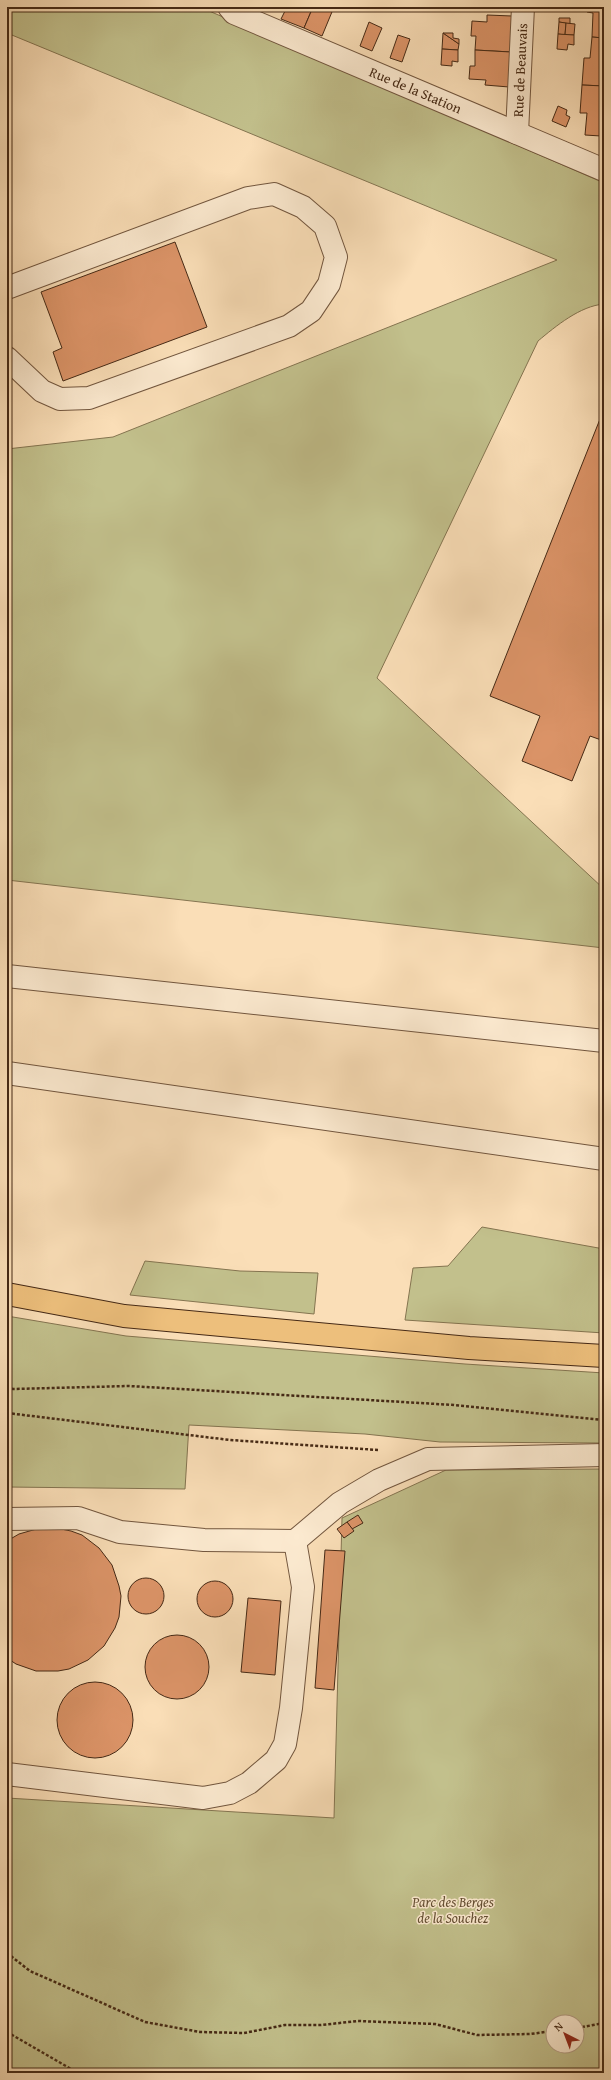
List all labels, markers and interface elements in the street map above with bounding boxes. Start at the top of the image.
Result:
street label: Rue de Beauvais [508,23,532,118]
street label: Rue de la Station [366,62,465,119]
park label: Parc des Berges de la Souchez [411,1892,494,1928]
north arrow [545,2014,585,2054]
text: N [550,2018,567,2035]

